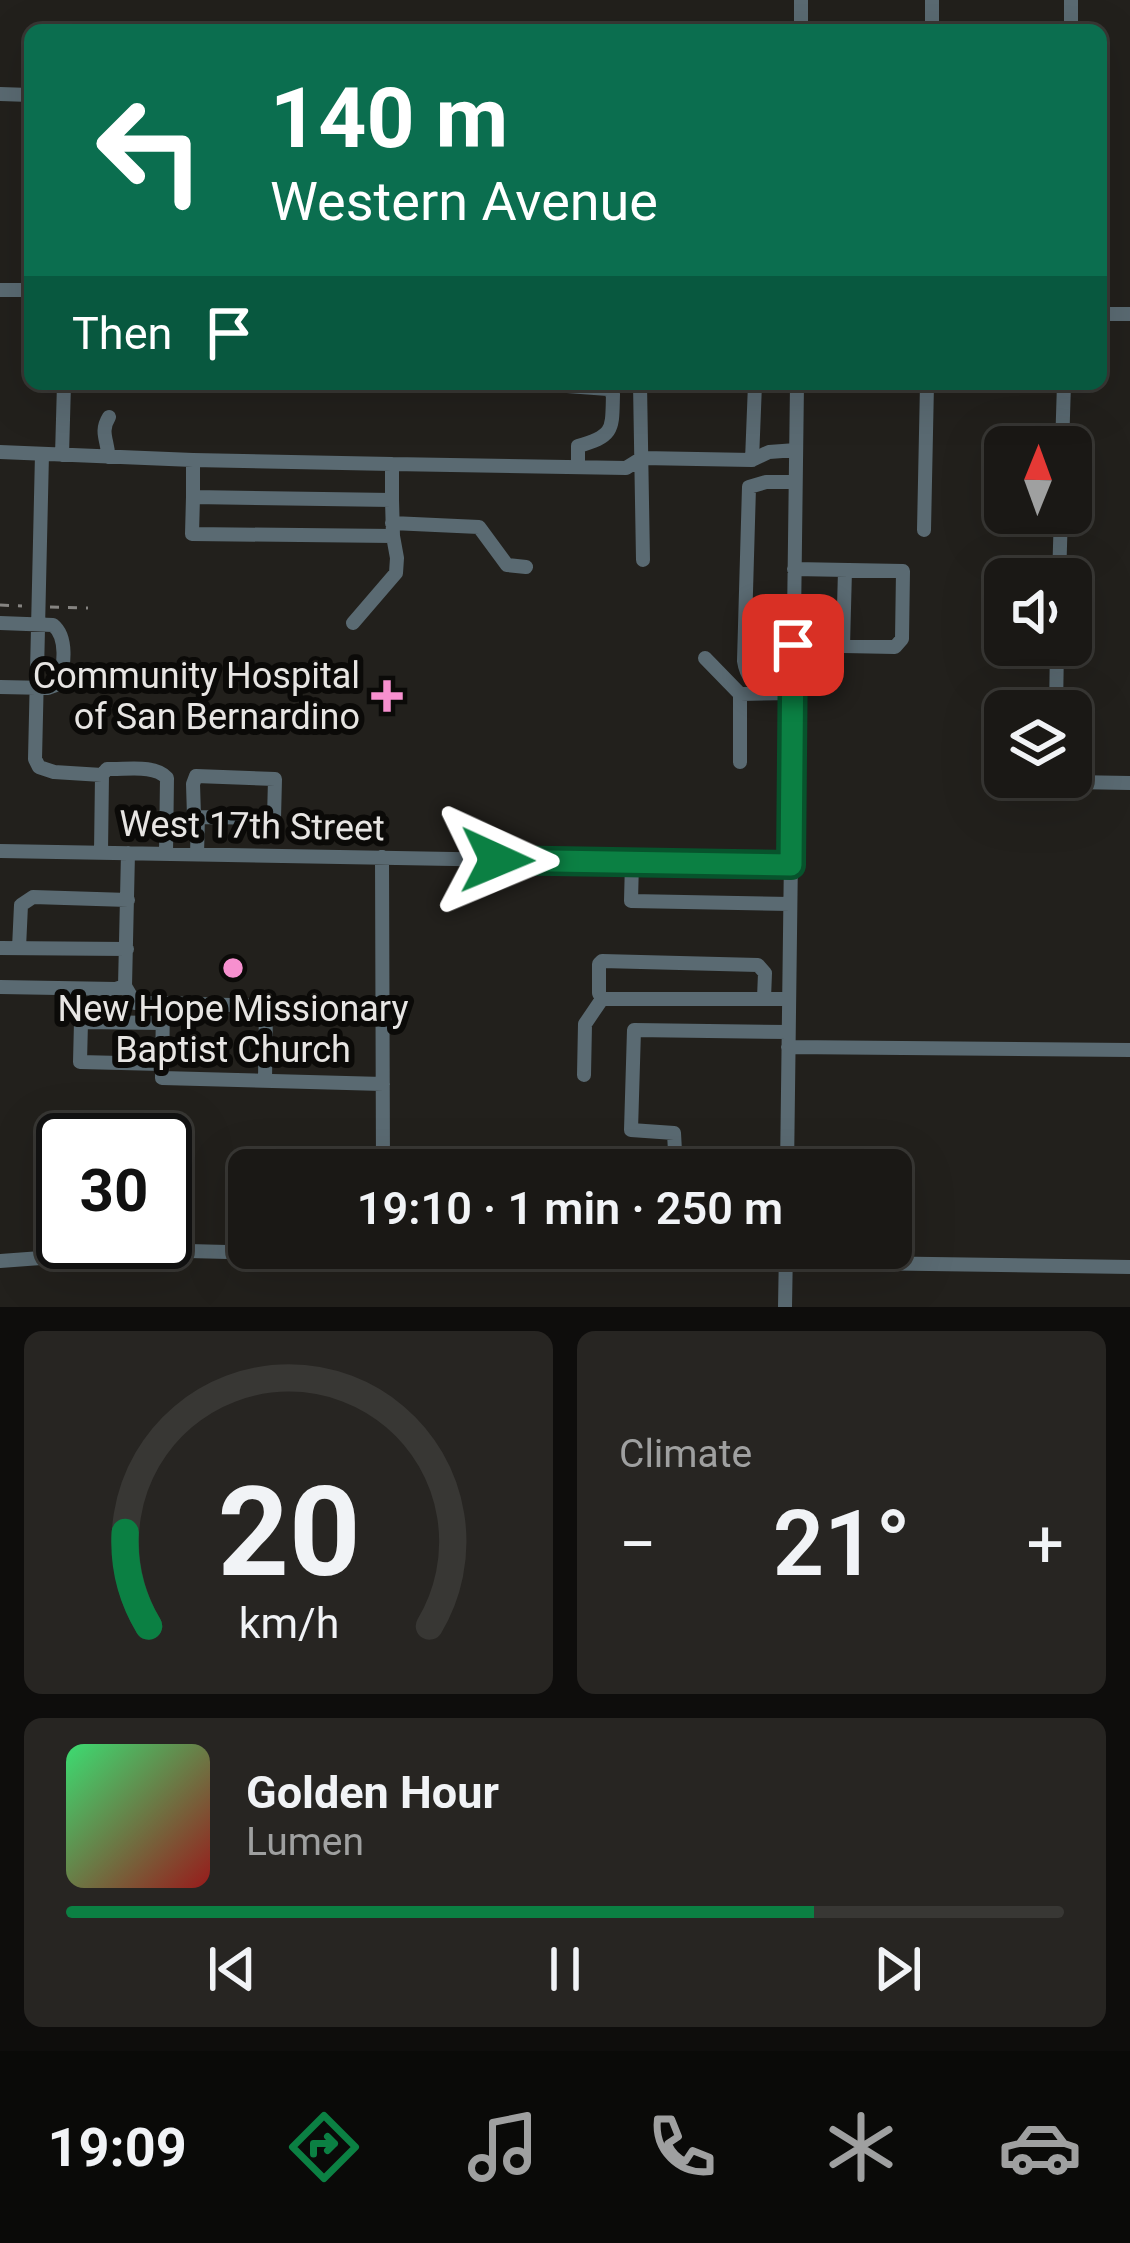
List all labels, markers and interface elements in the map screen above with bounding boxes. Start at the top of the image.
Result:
text: 140 m [270,69,508,168]
icon: left [72,72,228,228]
text: Western Avenue [270,170,658,233]
icon: arrive [196,300,262,366]
text: Then [72,307,172,360]
north arrow [984,426,1092,534]
map controls [984,426,1092,798]
button: sound [984,558,1092,666]
pin [742,594,844,696]
icon: arrive [760,612,826,678]
place label: Community Hospital of San Bernardino [33,655,360,738]
marker: Community Hospital of San Bernardino [371,680,403,712]
button: layers [984,690,1092,798]
position arrow [434,797,560,923]
street label: West 17th Street [119,803,385,849]
marker: New Hope Missionary Baptist Church [220,955,246,981]
place label: New Hope Missionary Baptist Church [58,988,408,1071]
speed limit sign: 30 [36,1113,192,1269]
text: 19:10 · 1 min · 250 m [357,1182,783,1235]
text: Climate [619,1431,752,1477]
text: 20 [217,1459,360,1605]
text: 21° [773,1492,910,1597]
text: − [619,1506,657,1583]
text: + [1027,1506,1064,1583]
text: km/h [238,1597,339,1647]
text: Golden Hour [246,1766,499,1819]
text: Lumen [246,1819,364,1865]
icon: previous [199,1936,265,2002]
icon: pause [532,1936,598,2002]
icon: next [865,1936,931,2002]
icon: directions [282,2105,366,2189]
icon: music [461,2105,545,2189]
icon: phone [640,2105,724,2189]
icon: climate [819,2105,903,2189]
icon: car [998,2105,1082,2189]
text: 19:09 [48,2116,187,2179]

